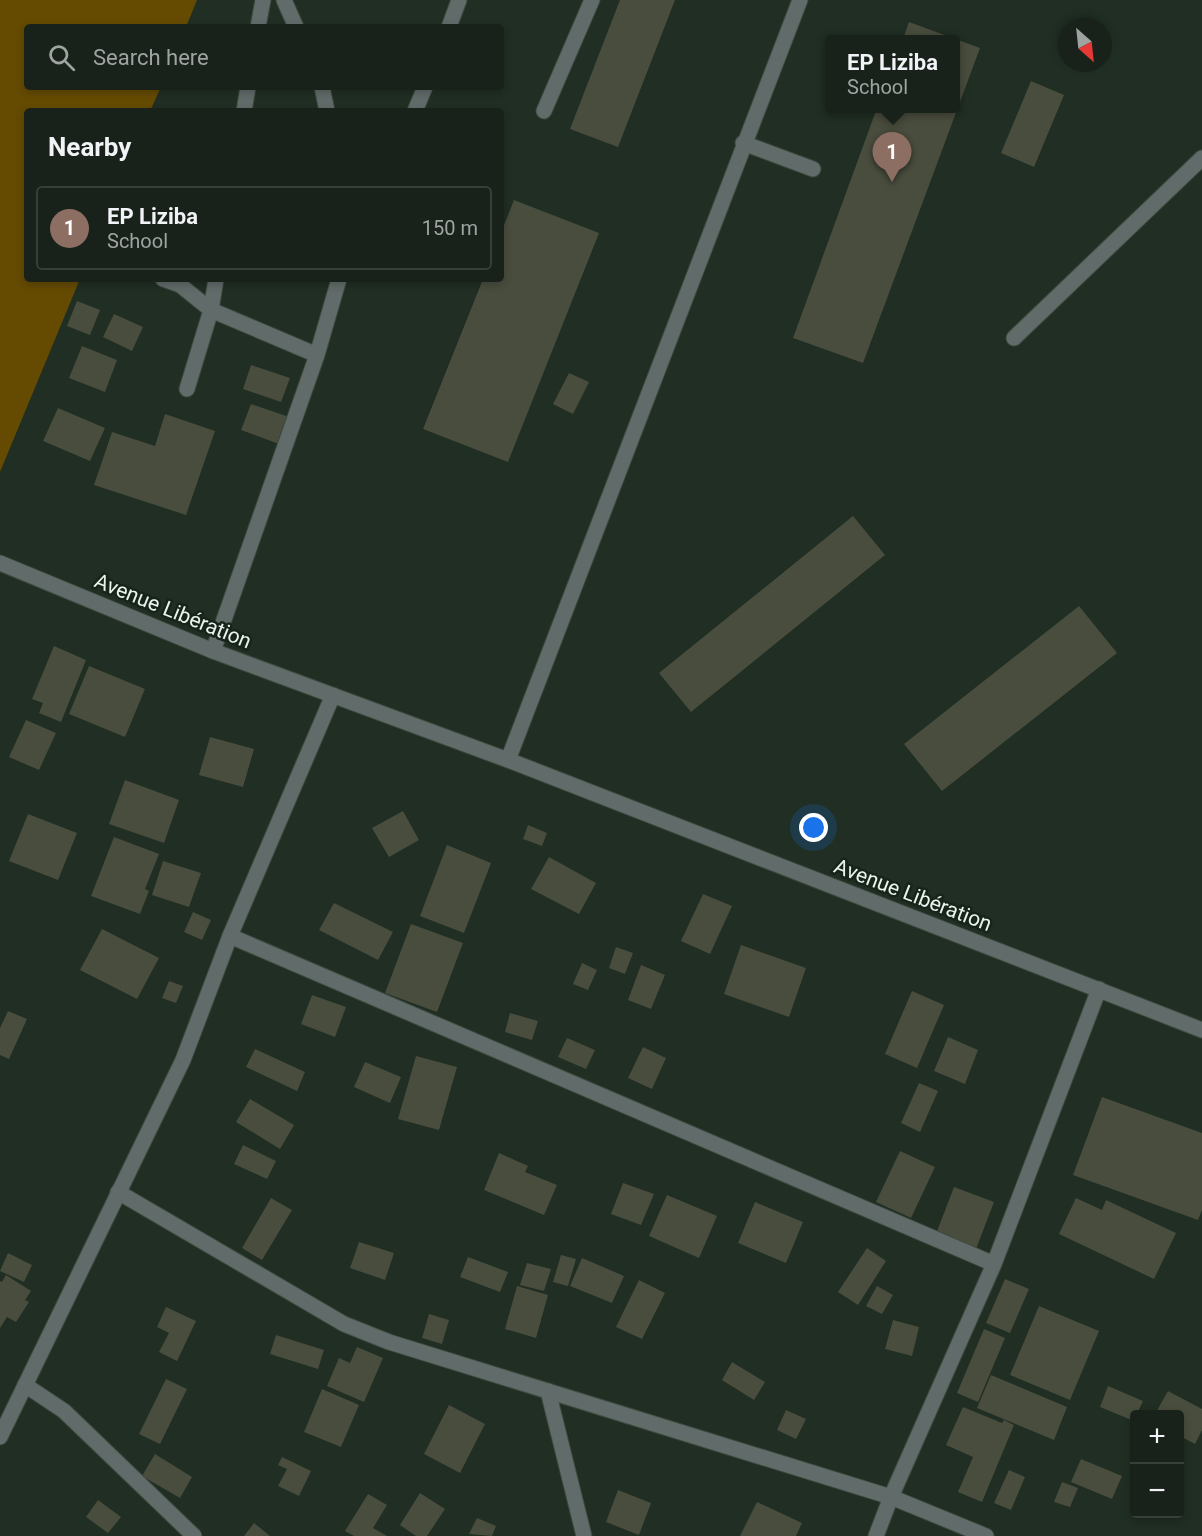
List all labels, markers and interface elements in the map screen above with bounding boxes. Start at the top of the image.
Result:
north arrow [1058,18,1112,72]
search box [24,24,504,90]
popup [825,35,960,113]
icon: search [45,41,78,74]
text: Search here [93,45,209,70]
text: EP Liziba [847,50,938,75]
text: School [847,75,908,99]
text: Nearby [48,132,131,162]
pin: 1 [872,132,912,182]
text: EP Liziba [107,204,198,229]
text: 1 [64,216,75,240]
text: 150 m [422,216,478,240]
text: School [107,229,168,253]
street label: Avenue Libération [91,569,255,653]
your location [799,813,828,842]
street label: Avenue Libération [831,854,995,936]
map controls [1130,1410,1184,1518]
button: + [1130,1410,1184,1464]
button: − [1130,1464,1184,1518]

